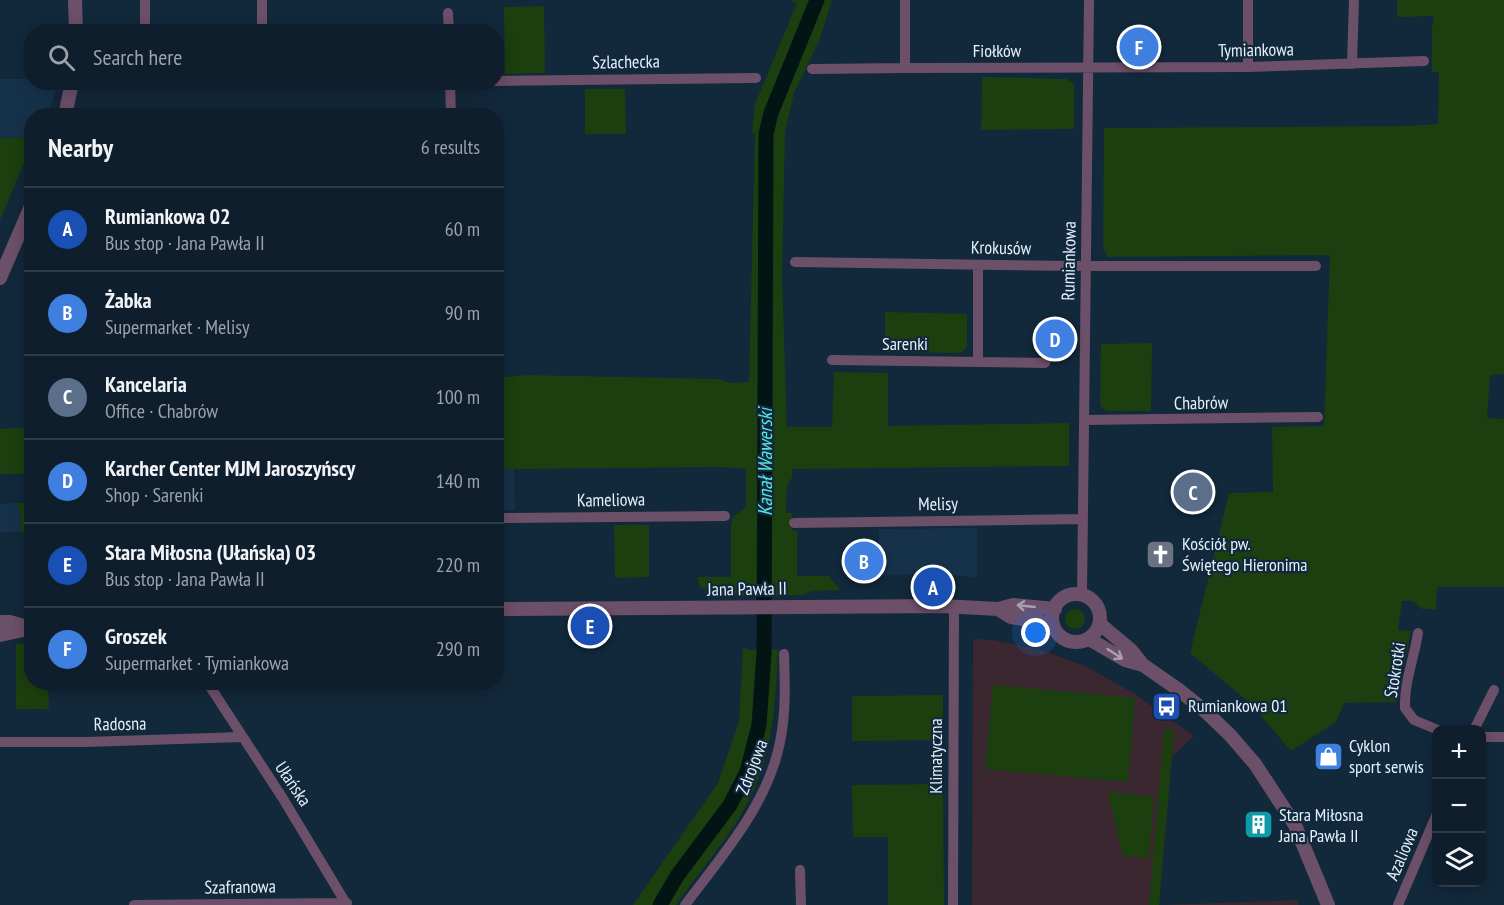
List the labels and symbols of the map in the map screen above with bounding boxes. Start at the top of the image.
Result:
pin: F [1120,24,1158,70]
street label: Tymiankowa [1218,37,1294,62]
street label: Fiołków [973,39,1022,62]
street label: Szlachecka [592,49,660,74]
street label: Rumiankowa [1056,221,1081,301]
street label: Krokusów [971,235,1032,260]
pin: D [1036,316,1074,362]
street label: Sarenki [882,332,928,355]
street label: Chabrów [1174,391,1229,414]
water label: Kanał Wawerski [752,405,778,516]
pin: C [1174,470,1212,514]
street label: Kameliowa [577,487,645,512]
street label: Melisy [918,492,958,515]
place label: Kościół pw. Świętego Hieronima [1182,532,1307,576]
pin: B [844,538,884,584]
church icon: Kościół pw. Świętego Hieronima [1145,538,1177,570]
pin: A [914,564,952,610]
street label: Jana Pawła II [706,576,787,601]
one-way arrow [1016,600,1036,611]
pin: E [570,604,610,648]
your location [1021,618,1050,647]
street label: Stokrotki [1379,641,1410,699]
one-way arrow [1106,648,1123,660]
bus stop icon: Rumiankowa 01 [1151,690,1183,722]
place label: Rumiankowa 01 [1188,694,1287,717]
street label: Radosna [93,712,146,735]
street label: Klimatyczna [924,718,947,794]
place label: Cyklon sport serwis [1349,734,1424,778]
street label: Zdrojowa [730,736,773,798]
shop icon: Cyklon sport serwis [1312,740,1344,772]
street label: Ułańska [270,757,317,810]
place label: Stara Miłosna Jana Pawła II [1278,803,1363,847]
building icon: Stara Miłosna Jana Pawła II [1242,809,1274,841]
street label: Azaliowa [1380,824,1423,884]
street label: Szafranowa [204,874,276,899]

